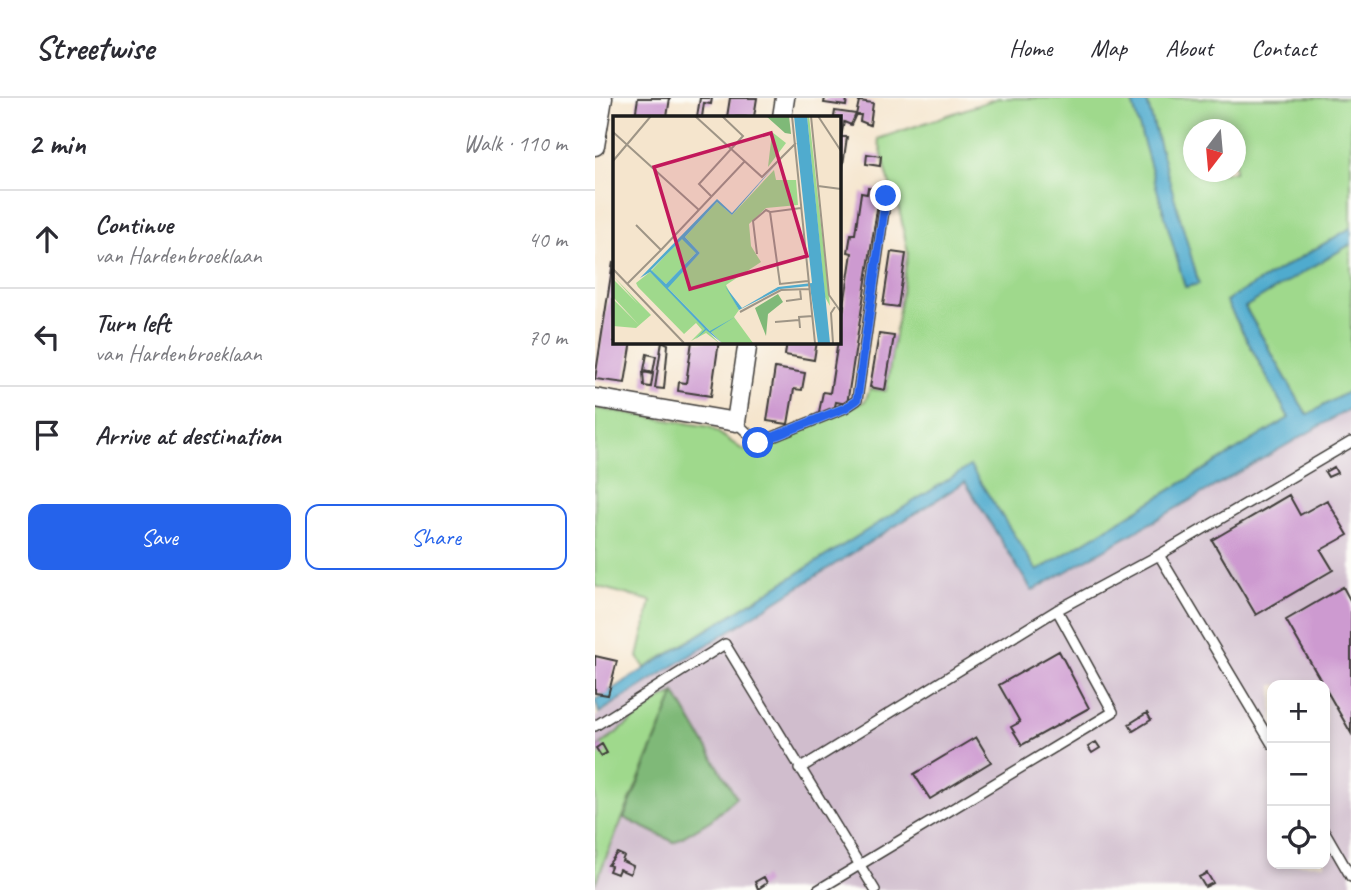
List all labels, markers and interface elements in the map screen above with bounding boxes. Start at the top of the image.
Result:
text: Streetwise [35,27,154,69]
text: Home [1009,33,1052,63]
text: Map [1090,33,1127,63]
text: About [1165,33,1213,63]
text: Contact [1251,33,1316,63]
inset map [613,116,840,343]
north arrow [1183,119,1246,182]
text: 2 min [28,125,85,163]
text: Walk · 110 m [463,129,567,158]
route end [870,180,901,211]
text: Continue [95,208,173,241]
icon: ahead [28,220,66,258]
text: 40 m [528,225,567,254]
text: van Hardenbroeklaan [95,241,262,270]
text: Turn left [95,306,170,339]
icon: left [28,318,66,356]
text: 70 m [528,323,567,352]
text: van Hardenbroeklaan [95,339,262,368]
icon: arrive [28,416,66,454]
text: Arrive at destination [95,419,281,452]
route start [742,427,773,458]
button: Save [28,504,291,570]
button: Share [305,504,567,570]
map controls [1267,680,1330,869]
button: + [1267,680,1330,743]
button: − [1267,743,1330,806]
button: locate [1267,806,1330,869]

